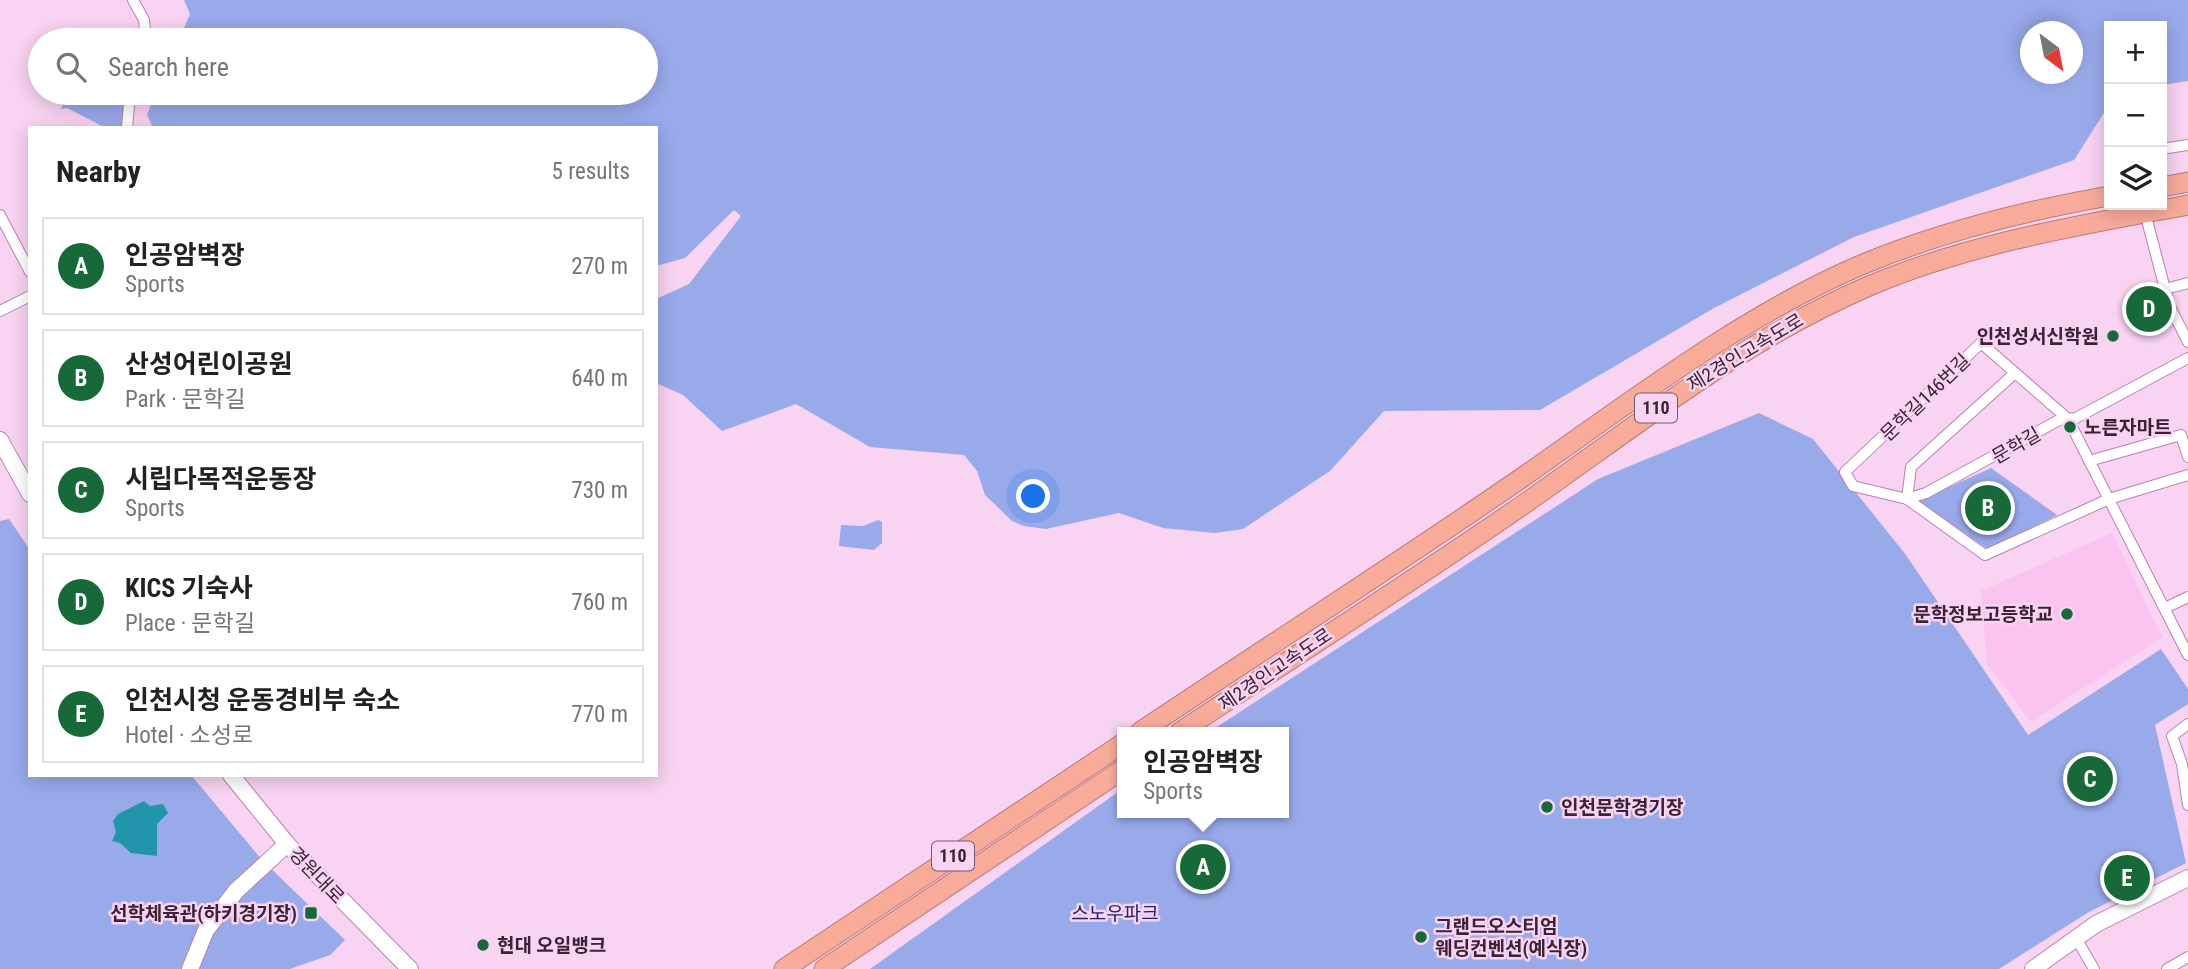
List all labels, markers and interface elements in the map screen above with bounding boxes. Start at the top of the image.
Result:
north arrow [2020,21,2083,84]
map controls [2104,21,2167,210]
button: + [2104,21,2167,84]
search box [28,28,658,105]
icon: search [52,48,90,86]
text: Search here [108,52,229,82]
button: − [2104,84,2167,147]
button: layers [2104,147,2167,210]
text: Nearby [56,154,141,189]
text: 5 results [552,158,630,185]
text: 인공암벽장 [125,240,245,270]
text: A [74,253,88,280]
text: 270 m [571,253,628,280]
text: Sports [125,271,185,298]
pin: D [2126,283,2172,335]
street label: 제2경인고속도로 [1683,309,1808,396]
place label: 인천성서신학원 [1977,325,2099,348]
marker: 인천성서신학원 [2105,328,2121,344]
text: 산성어린이공원 [125,349,292,379]
street label: 문학길146번길 [1876,349,1975,446]
text: B [75,365,87,392]
text: 640 m [571,365,628,392]
text: Park · 문학길 [125,386,246,413]
road number: 110 [1635,394,1677,422]
place label: 노른자마트 [2084,416,2171,439]
marker: 노른자마트 [2062,419,2078,435]
street label: 문학길 [1988,422,2045,469]
text: 시립다목적운동장 [125,464,316,494]
text: C [74,477,88,504]
text: 730 m [571,477,628,504]
your location [1016,479,1050,513]
pin: B [1965,482,2011,534]
text: Sports [125,495,185,522]
text: KICS 기숙사 [125,573,253,603]
text: D [75,589,88,616]
text: 760 m [571,589,628,616]
place label: 문학정보고등학교 [1913,603,2053,626]
marker: 문학정보고등학교 [2059,606,2075,622]
text: Place · 문학길 [125,610,255,637]
street label: 제2경인고속도로 [1214,623,1336,716]
text: 인천시청 운동경비부 숙소 [125,685,400,715]
text: E [75,701,87,728]
text: 770 m [571,701,628,728]
text: Hotel · 소성로 [125,722,253,749]
popup [1117,727,1289,818]
text: 인공암벽장 [1143,747,1263,777]
pin: C [2067,753,2113,805]
text: Sports [1143,778,1203,805]
place label: 인천문학경기장 [1561,796,1683,819]
marker: 인천문학경기장 [1539,799,1555,815]
pin: A [1180,841,1226,893]
street label: 경원대로 [284,842,349,908]
road number: 110 [932,842,974,870]
pin: E [2104,852,2150,904]
place label: 선학체육관(하키경기장) [110,902,297,925]
park label: 스노우파크 [1071,902,1159,925]
marker: 선학체육관(하키경기장) [303,905,319,921]
place label: 그랜드오스티엄 웨딩컨벤션(예식장) [1435,915,1587,960]
marker: 그랜드오스티엄 웨딩컨벤션(예식장) [1413,929,1429,945]
place label: 현대 오일뱅크 [497,934,606,957]
marker: 현대 오일뱅크 [475,937,491,953]

